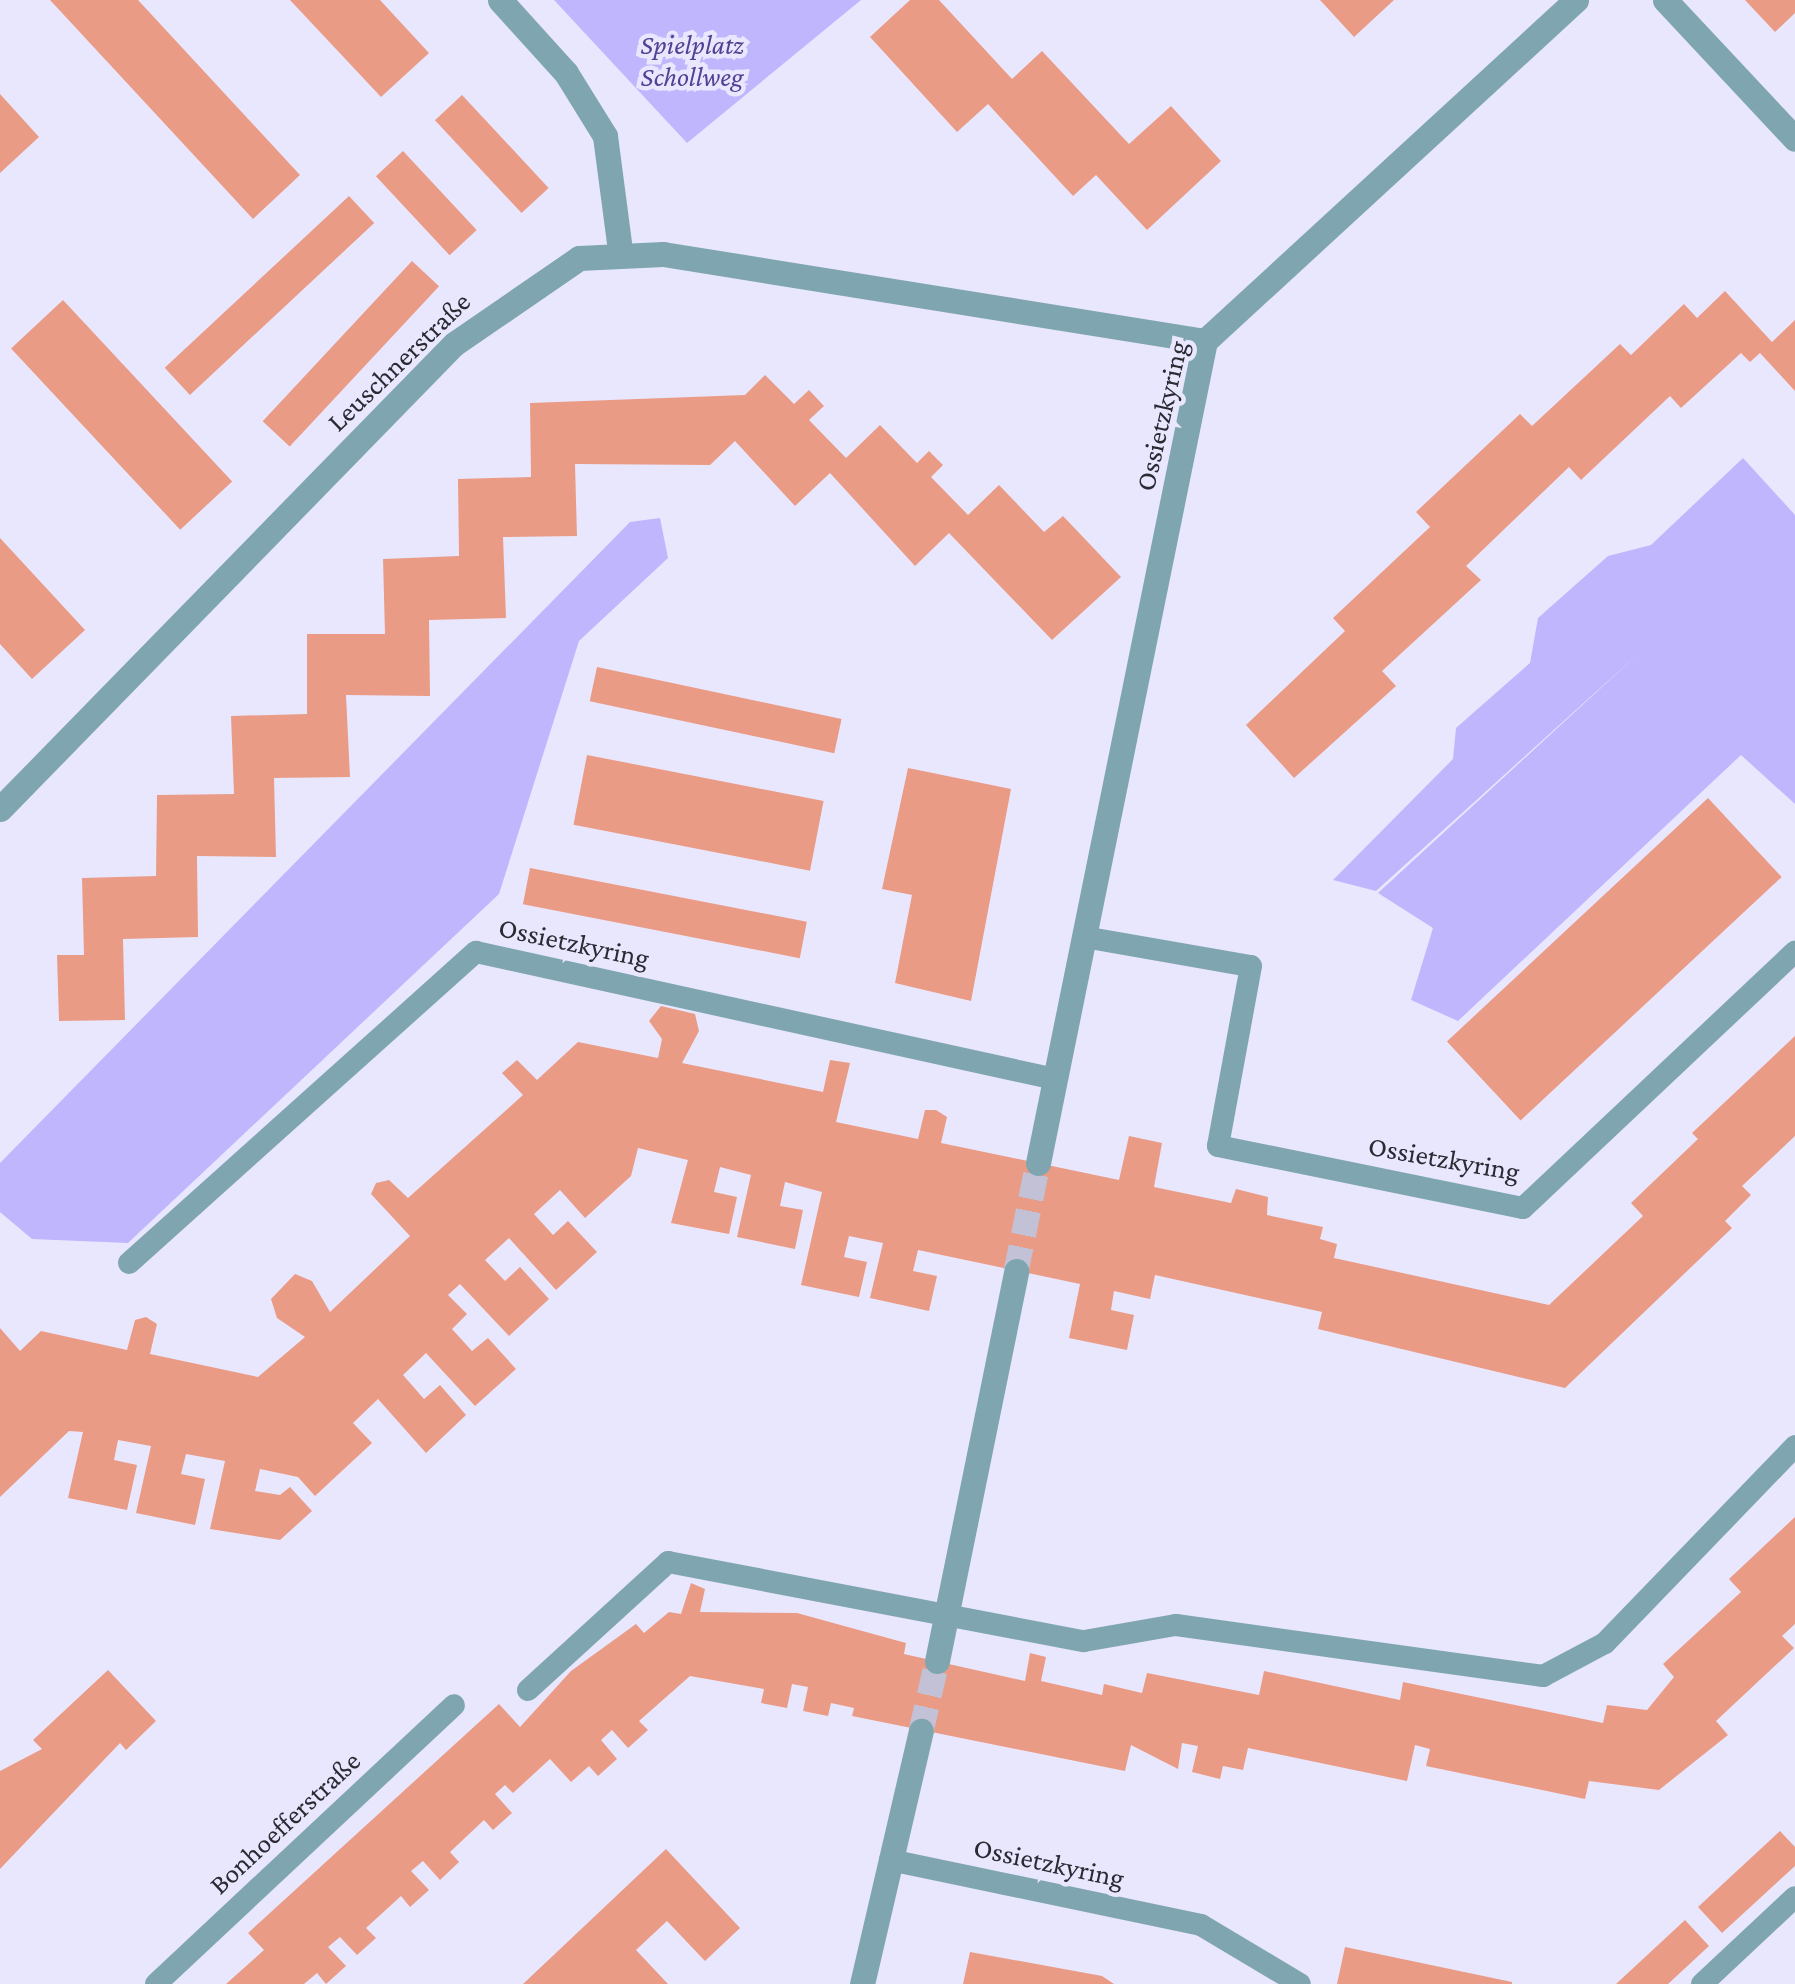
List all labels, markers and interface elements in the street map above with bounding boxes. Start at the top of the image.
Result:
park label: Spielplatz Schollweg [640,28,744,94]
street label: Leuschnerstraße [320,285,478,439]
street label: Ossietzkyring [1128,338,1196,494]
street label: Ossietzkyring [496,911,652,975]
street label: Ossietzkyring [1366,1129,1522,1189]
street label: Bonhoefferstraße [202,1744,368,1902]
street label: Ossietzkyring [971,1831,1127,1895]

